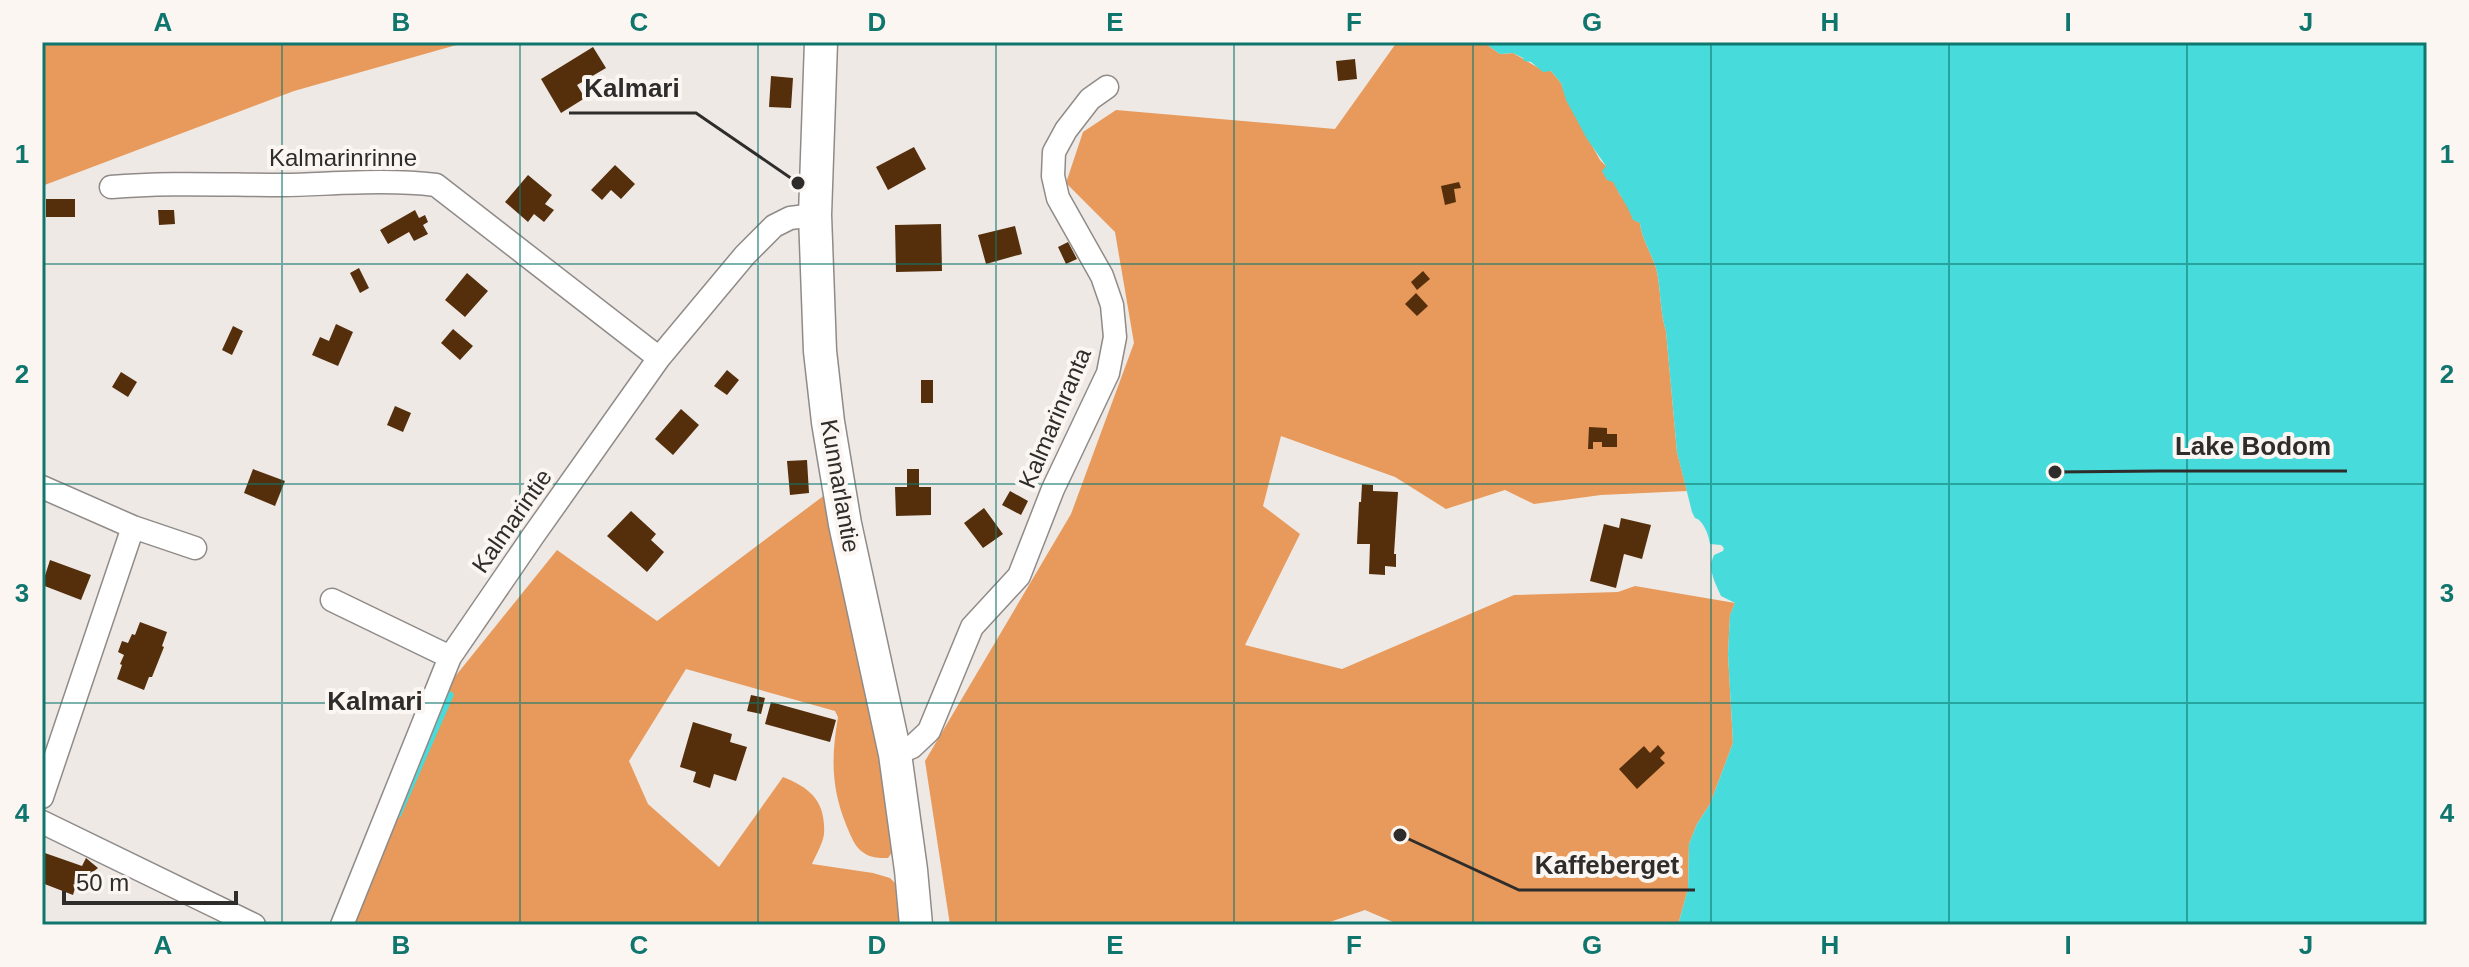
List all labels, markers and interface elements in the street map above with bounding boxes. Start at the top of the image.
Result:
text: A [154,7,173,37]
text: B [392,7,410,37]
text: C [630,7,649,37]
text: D [868,7,886,37]
text: E [1106,7,1124,37]
text: F [1346,7,1362,37]
text: G [1582,7,1602,37]
text: H [1821,7,1839,37]
text: I [2064,7,2072,37]
text: J [2299,7,2313,37]
callout: Kalmari [569,63,696,113]
text: Kalmari [584,73,680,103]
text: 1 [15,139,29,169]
text: 1 [2440,139,2454,169]
street label: Kalmarinrinne [269,144,417,171]
street label: Kalmarinranta [1013,343,1096,492]
text: 2 [15,359,29,389]
text: 2 [2440,359,2454,389]
street label: Kunnarlantie [815,417,865,555]
callout: Lake Bodom [2159,421,2347,471]
text: Lake Bodom [2175,431,2331,461]
street label: Kalmarintie [466,464,557,578]
text: 3 [15,578,29,608]
text: 3 [2440,578,2454,608]
district label: Kalmari [327,686,423,716]
text: 4 [15,798,30,828]
text: 4 [2440,798,2455,828]
callout: Kaffeberget [1519,840,1695,890]
text: Kaffeberget [1535,850,1680,880]
scale bar [64,855,236,905]
text: 50 m [76,869,129,896]
text: A [154,930,173,960]
text: B [392,930,410,960]
text: C [630,930,649,960]
text: D [868,930,886,960]
text: E [1106,930,1124,960]
text: F [1346,930,1362,960]
text: G [1582,930,1602,960]
text: H [1821,930,1839,960]
text: I [2064,930,2072,960]
text: J [2299,930,2313,960]

